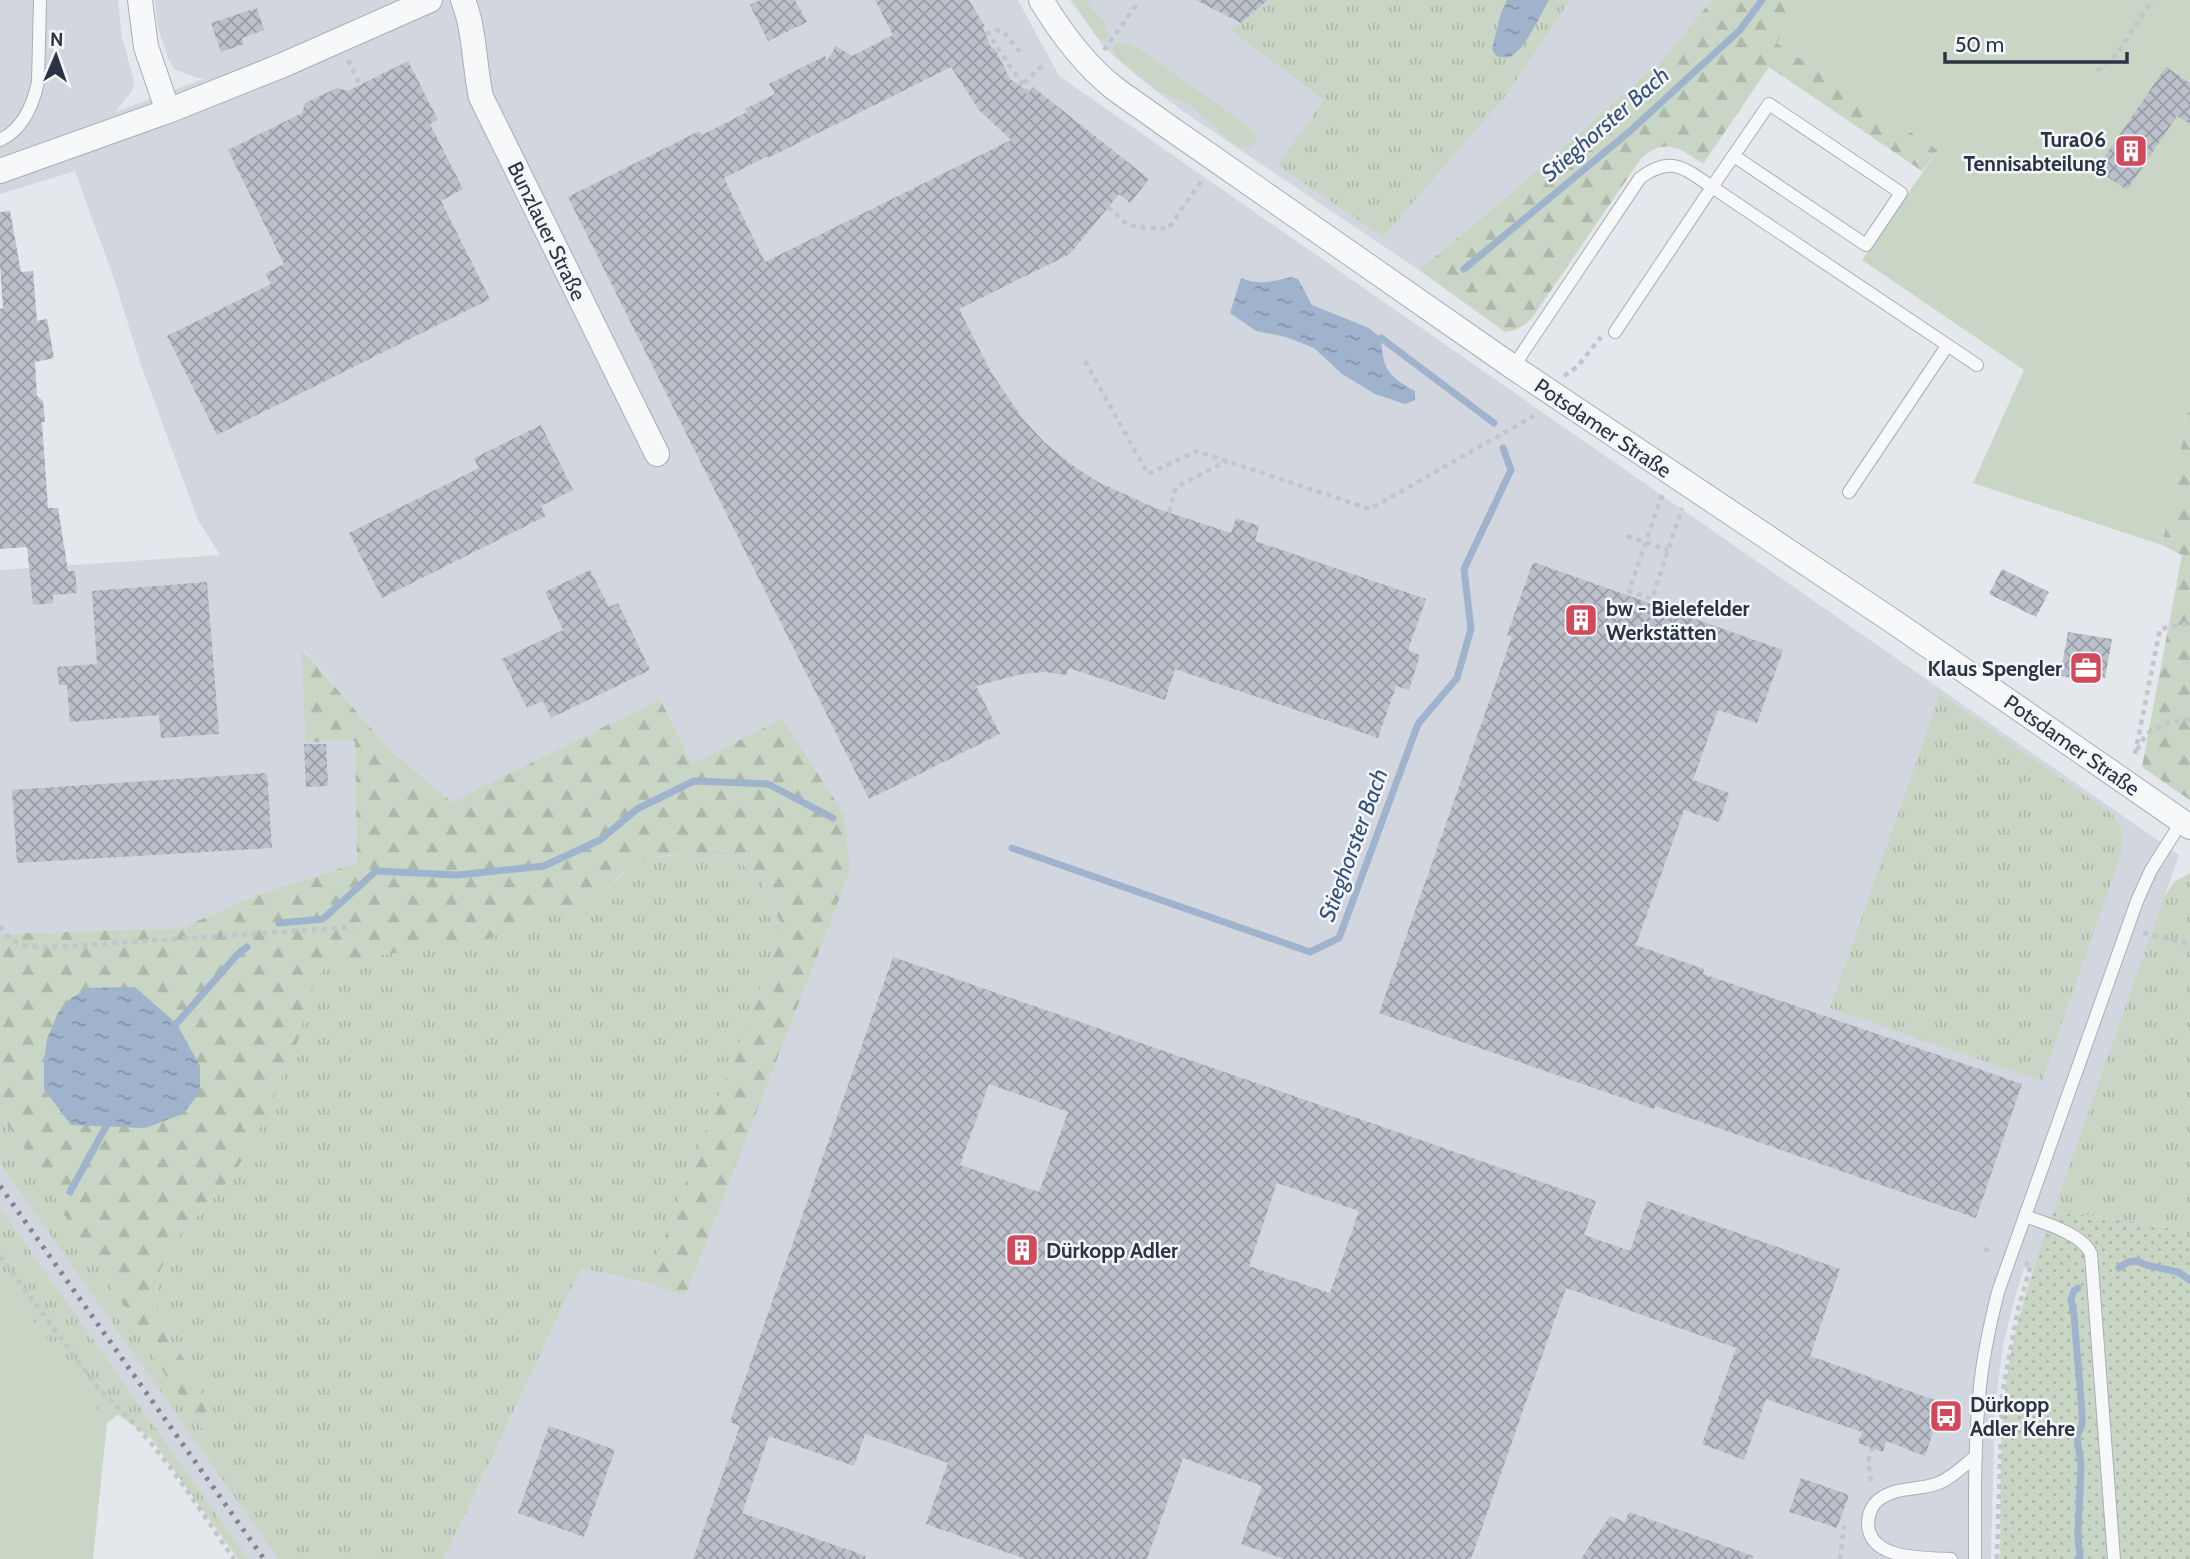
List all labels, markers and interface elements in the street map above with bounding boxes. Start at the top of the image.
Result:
north arrow [21,21,91,91]
scale bar [1945,21,2127,65]
text: N [49,28,64,51]
text: 50 m [1955,32,2004,57]
water label: Stieghorster Bach [1535,61,1675,187]
place label: Tura06 Tennisabteilung [1963,127,2106,176]
building icon: Tura06 Tennisabteilung [2112,132,2150,170]
street label: Bunzlauer Straße [503,157,592,305]
street label: Potsdamer Straße [1530,373,1676,483]
place label: bw - Bielefelder Werkstätten [1606,596,1750,645]
building icon: bw - Bielefelder Werkstätten [1562,601,1600,639]
office icon: Klaus Spengler [2067,649,2105,687]
place label: Klaus Spengler [1928,656,2062,681]
street label: Potsdamer Straße [1999,689,2145,801]
water label: Stieghorster Bach [1312,765,1394,925]
building icon: Dürkopp Adler [1003,1231,1041,1269]
place label: Dürkopp Adler [1046,1238,1178,1263]
place label: Dürkopp Adler Kehre [1970,1392,2075,1441]
bus stop icon: Dürkopp Adler Kehre [1927,1397,1965,1435]

